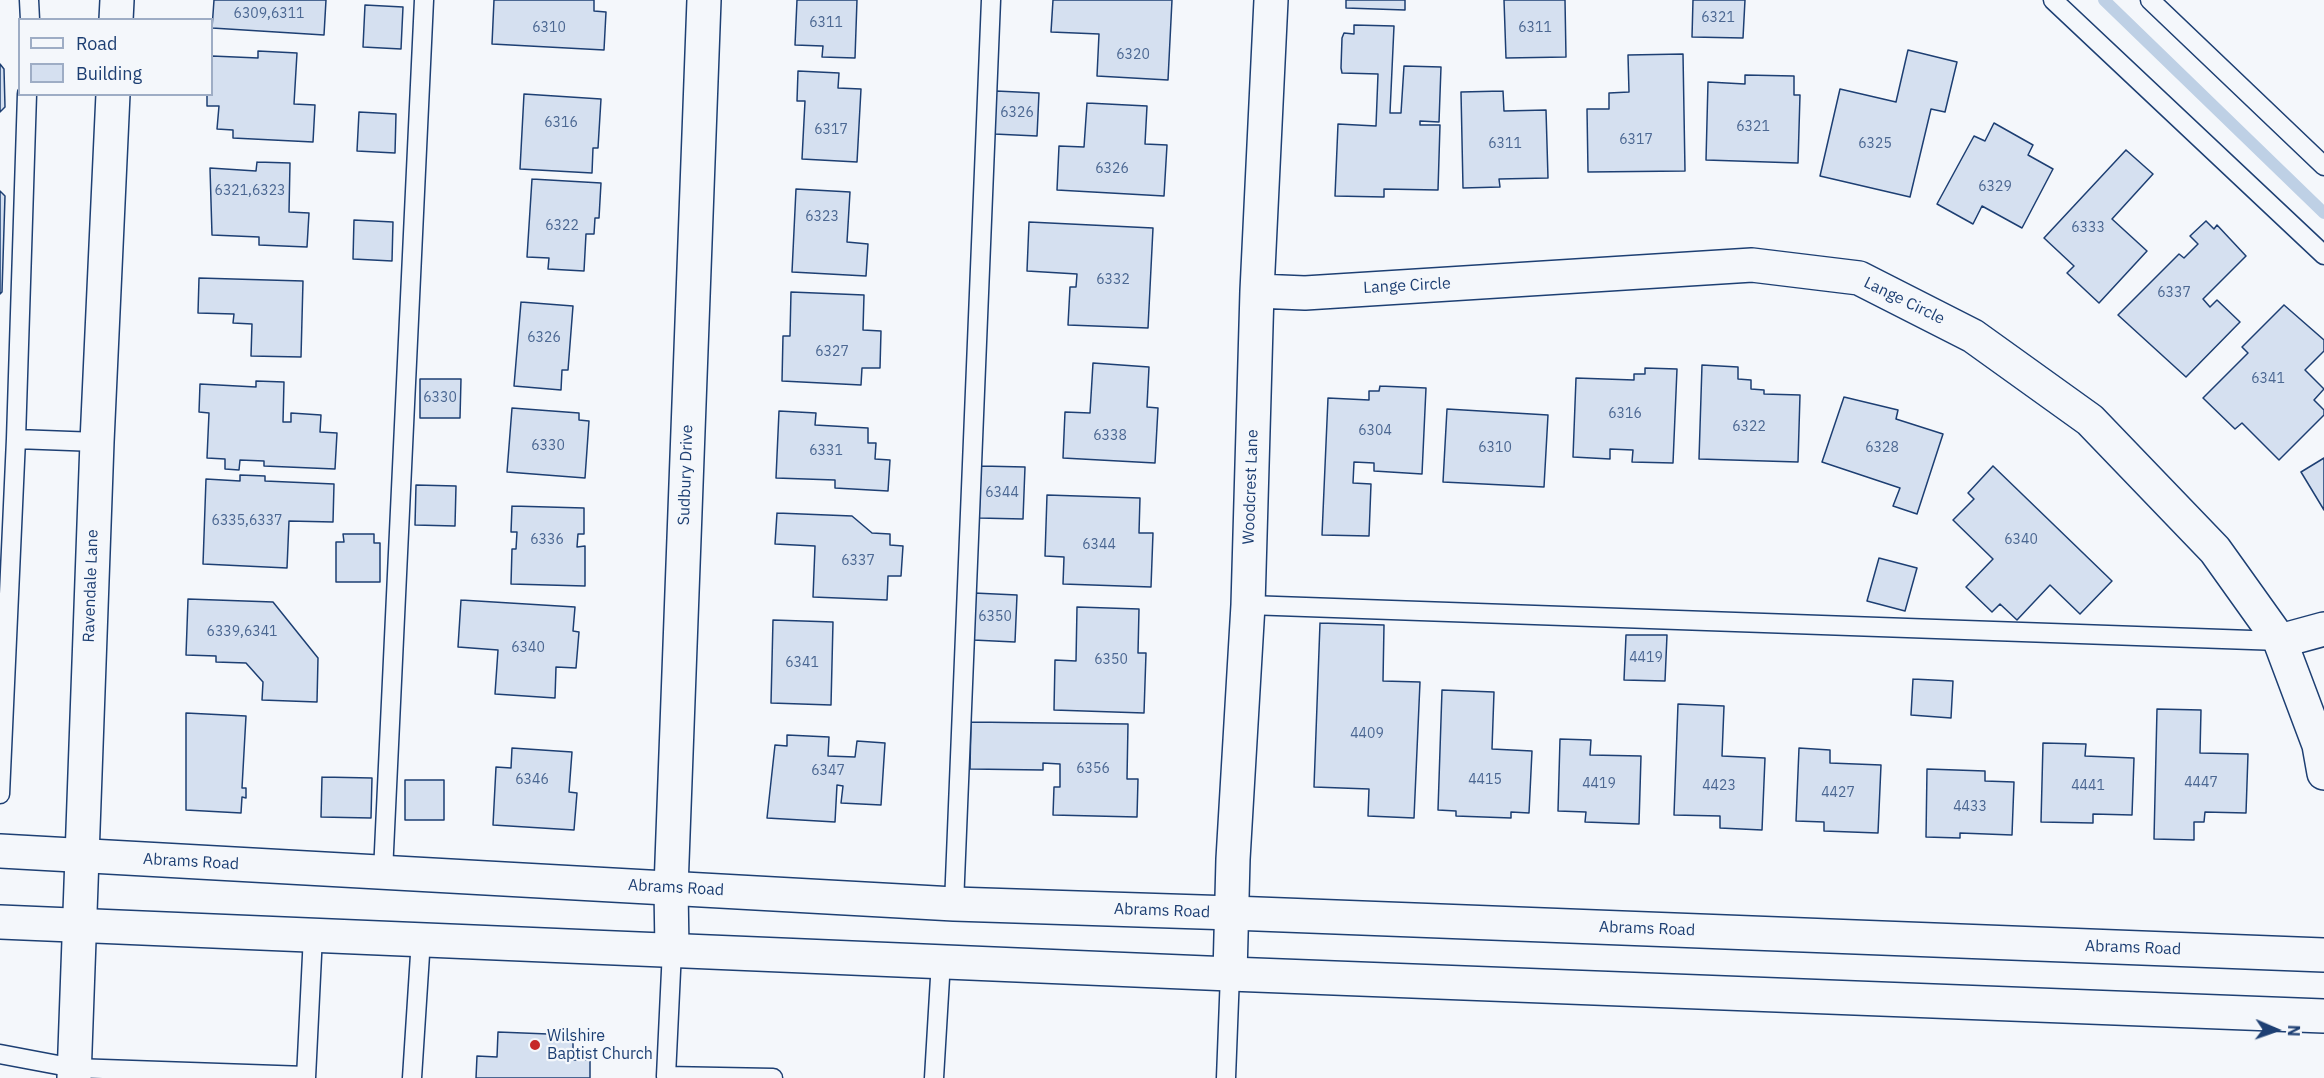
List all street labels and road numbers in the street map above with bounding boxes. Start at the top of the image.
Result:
street label: Lange Circle [1860,273,1948,329]
street label: Lange Circle [1363,274,1451,298]
street label: Sudbury Drive [675,424,697,526]
street label: Woodcrest Lane [1239,429,1263,545]
street label: Ravendale Lane [79,529,103,643]
street label: Abrams Road [142,850,240,874]
street label: Abrams Road [627,876,725,900]
street label: Abrams Road [1114,900,1210,922]
street label: Abrams Road [1599,918,1695,940]
street label: Abrams Road [2085,937,2181,959]

